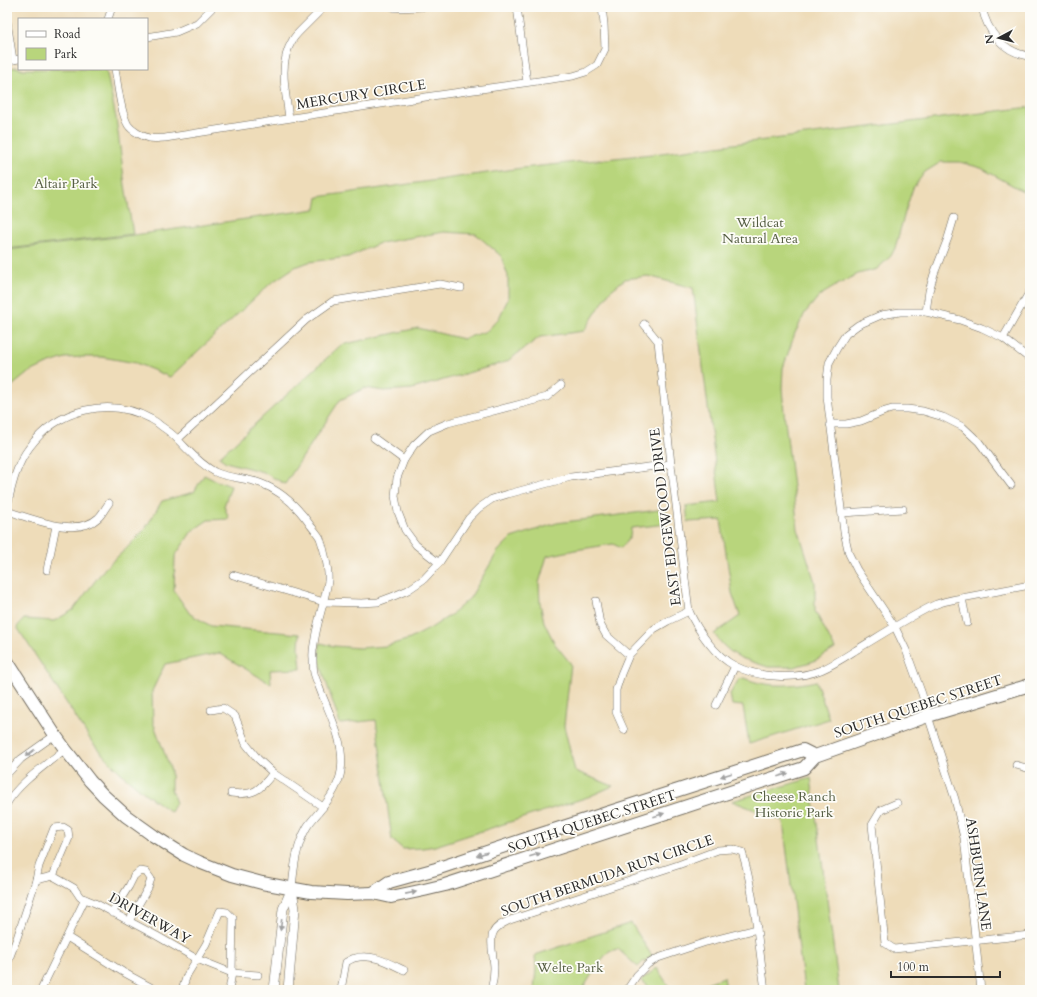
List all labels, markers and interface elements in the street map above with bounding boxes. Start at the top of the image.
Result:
legend [18,18,148,70]
north arrow [979,18,1019,58]
text: Road [54,26,81,42]
text: N [981,33,998,45]
text: Park [54,46,78,62]
street label: MERCURY CIRCLE [295,75,427,114]
park label: Altair Park [34,174,98,193]
park label: Wildcat Natural Area [722,213,798,248]
street label: EAST EDGEWOOD DRIVE [645,427,686,607]
street label: SOUTH QUEBEC STREET [832,670,1005,743]
one-way arrow [24,749,35,757]
one-way arrow [719,772,731,778]
one-way arrow [777,772,789,778]
street label: SOUTH QUEBEC STREET [506,785,679,858]
park label: Cheese Ranch Historic Park [752,787,836,822]
one-way arrow [653,812,665,818]
street label: ASHBURN LANE [961,816,996,932]
street label: SOUTH BERMUDA RUN CIRCLE [498,830,716,921]
one-way arrow [476,851,488,857]
one-way arrow [529,852,541,858]
street label: DRIVERWAY [106,888,194,949]
one-way arrow [405,890,417,896]
one-way arrow [278,919,285,931]
scale bar [891,953,1000,979]
park label: Welte Park [536,958,604,977]
text: 100 m [897,959,930,975]

